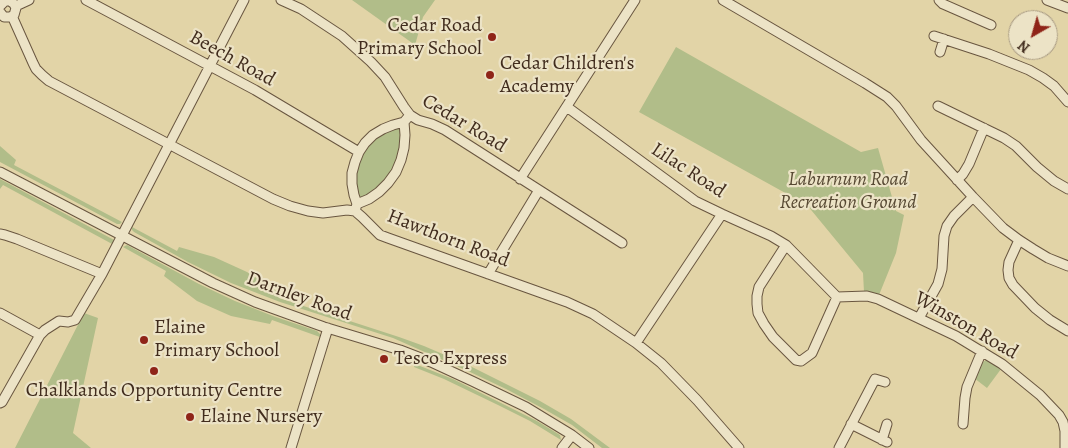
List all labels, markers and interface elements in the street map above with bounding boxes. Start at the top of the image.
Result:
north arrow [1008,10,1058,60]
place label: Cedar Road Primary School [357,14,482,61]
street label: Beech Road [185,26,279,92]
marker: Cedar Road Primary School [486,31,498,43]
text: N [1014,36,1034,57]
place label: Cedar Children's Academy [500,52,635,99]
marker: Cedar Children's Academy [484,69,496,81]
street label: Cedar Road [417,89,511,159]
street label: Lilac Road [646,138,730,204]
park label: Laburnum Road Recreation Ground [780,168,916,215]
street label: Hawthorn Road [383,205,513,273]
street label: Darnley Road [243,267,355,327]
street label: Winston Road [910,287,1022,365]
place label: Elaine Primary School [154,316,279,363]
marker: Elaine Primary School [138,334,150,346]
place label: Tesco Express [394,347,507,371]
marker: Tesco Express [378,353,390,365]
marker: Chalklands Opportunity Centre [148,365,160,377]
place label: Chalklands Opportunity Centre [26,379,282,403]
place label: Elaine Nursery [200,405,322,429]
marker: Elaine Nursery [184,411,196,423]

